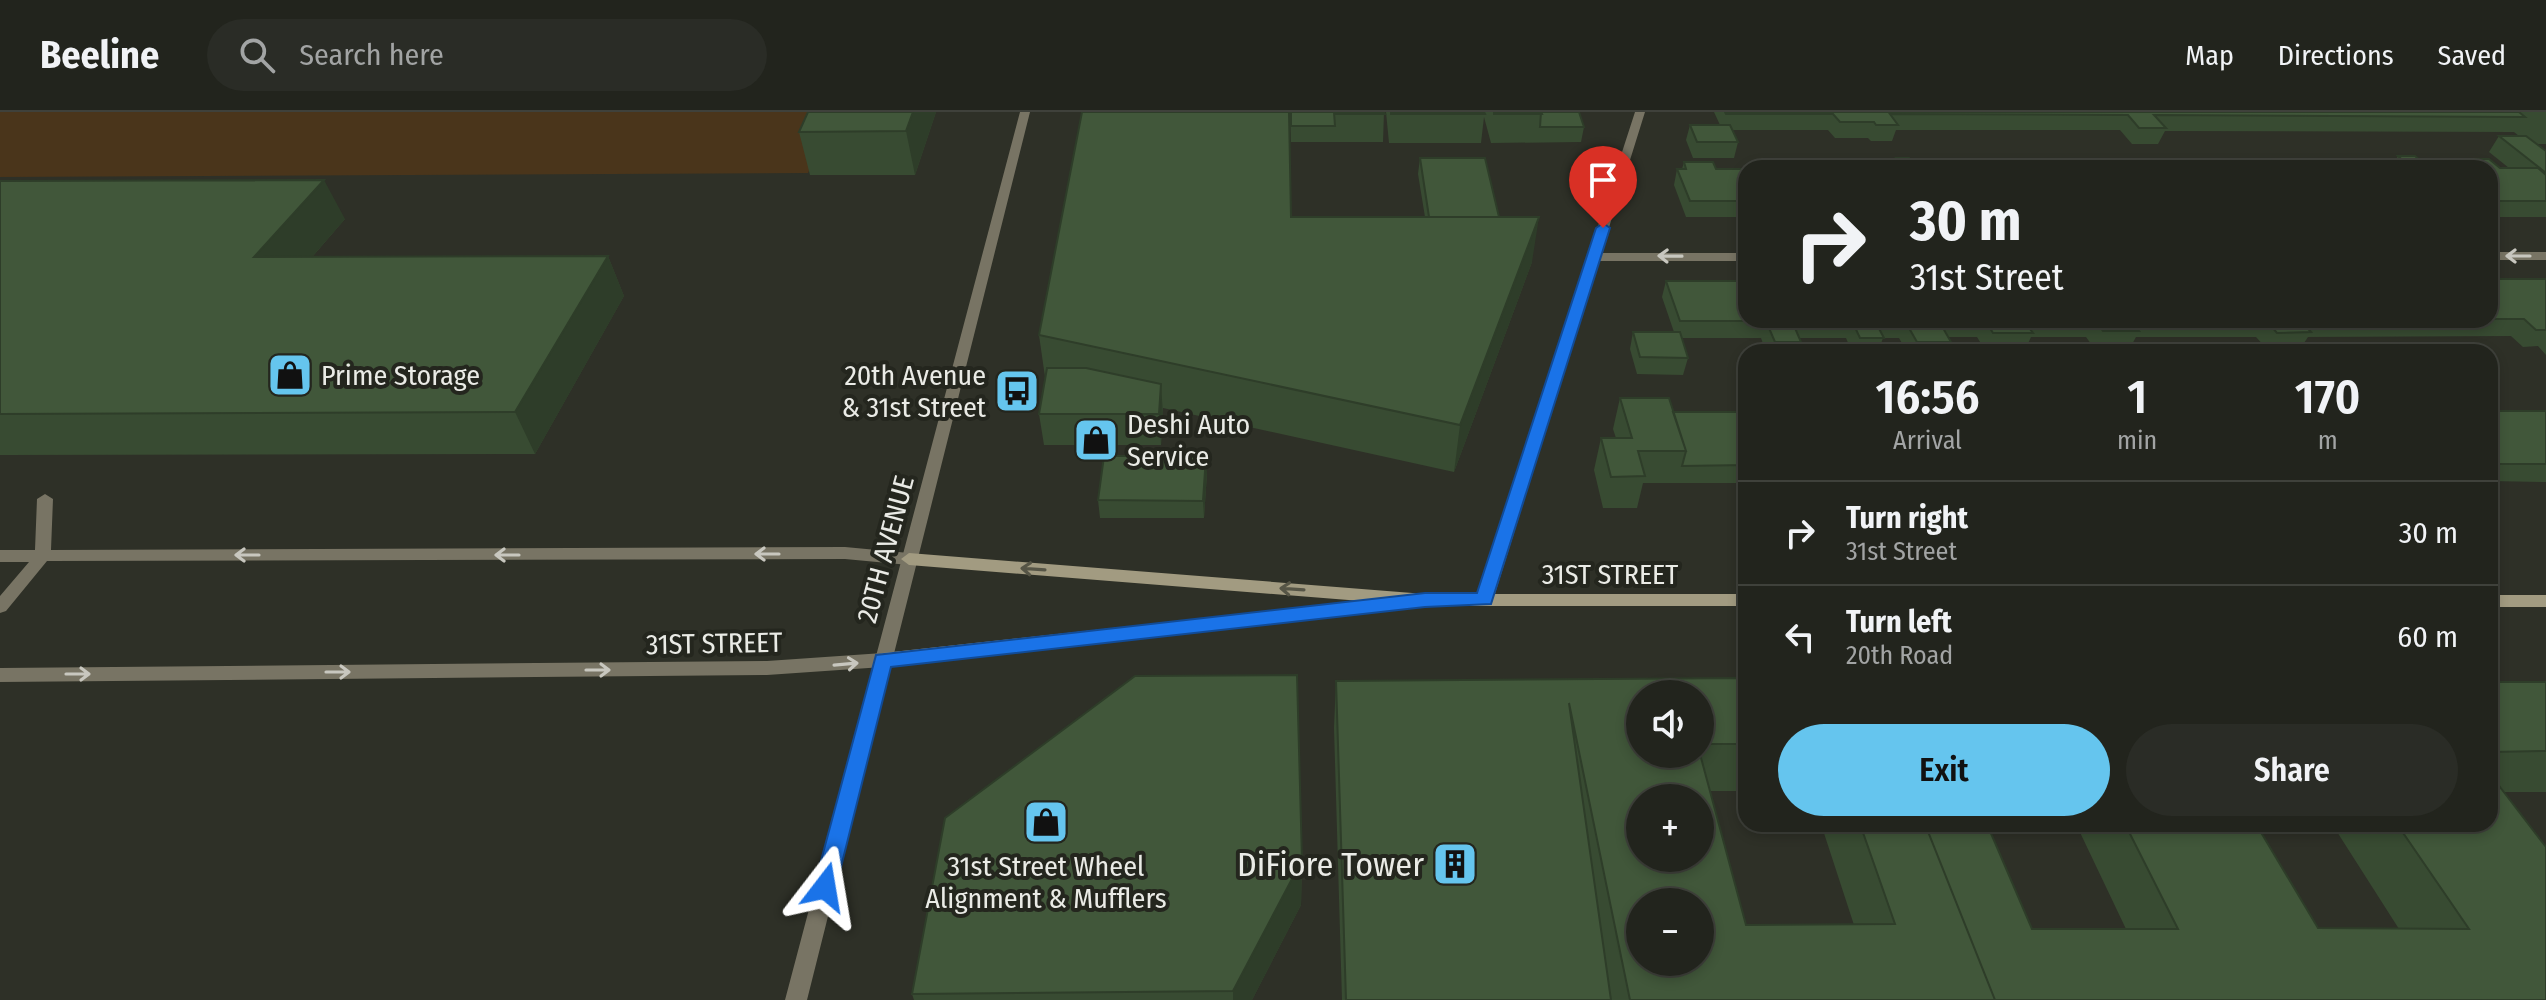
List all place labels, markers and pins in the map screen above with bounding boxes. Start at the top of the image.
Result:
pin [1569,146,1637,228]
shop icon: Prime Storage [266,351,314,399]
place label: Prime Storage [321,359,480,392]
place label: 20th Avenue & 31st Street [841,359,987,424]
bus stop icon: 20th Avenue & 31st Street [993,367,1041,415]
place label: Deshi Auto Service [1127,408,1250,473]
shop icon: Deshi Auto Service [1072,416,1120,464]
shop icon: 31st Street Wheel Alignment & Mufflers [1022,798,1070,846]
building icon: DiFiore Tower [1431,840,1479,888]
place label: DiFiore Tower [1237,844,1424,885]
place label: 31st Street Wheel Alignment & Mufflers [925,850,1167,915]

